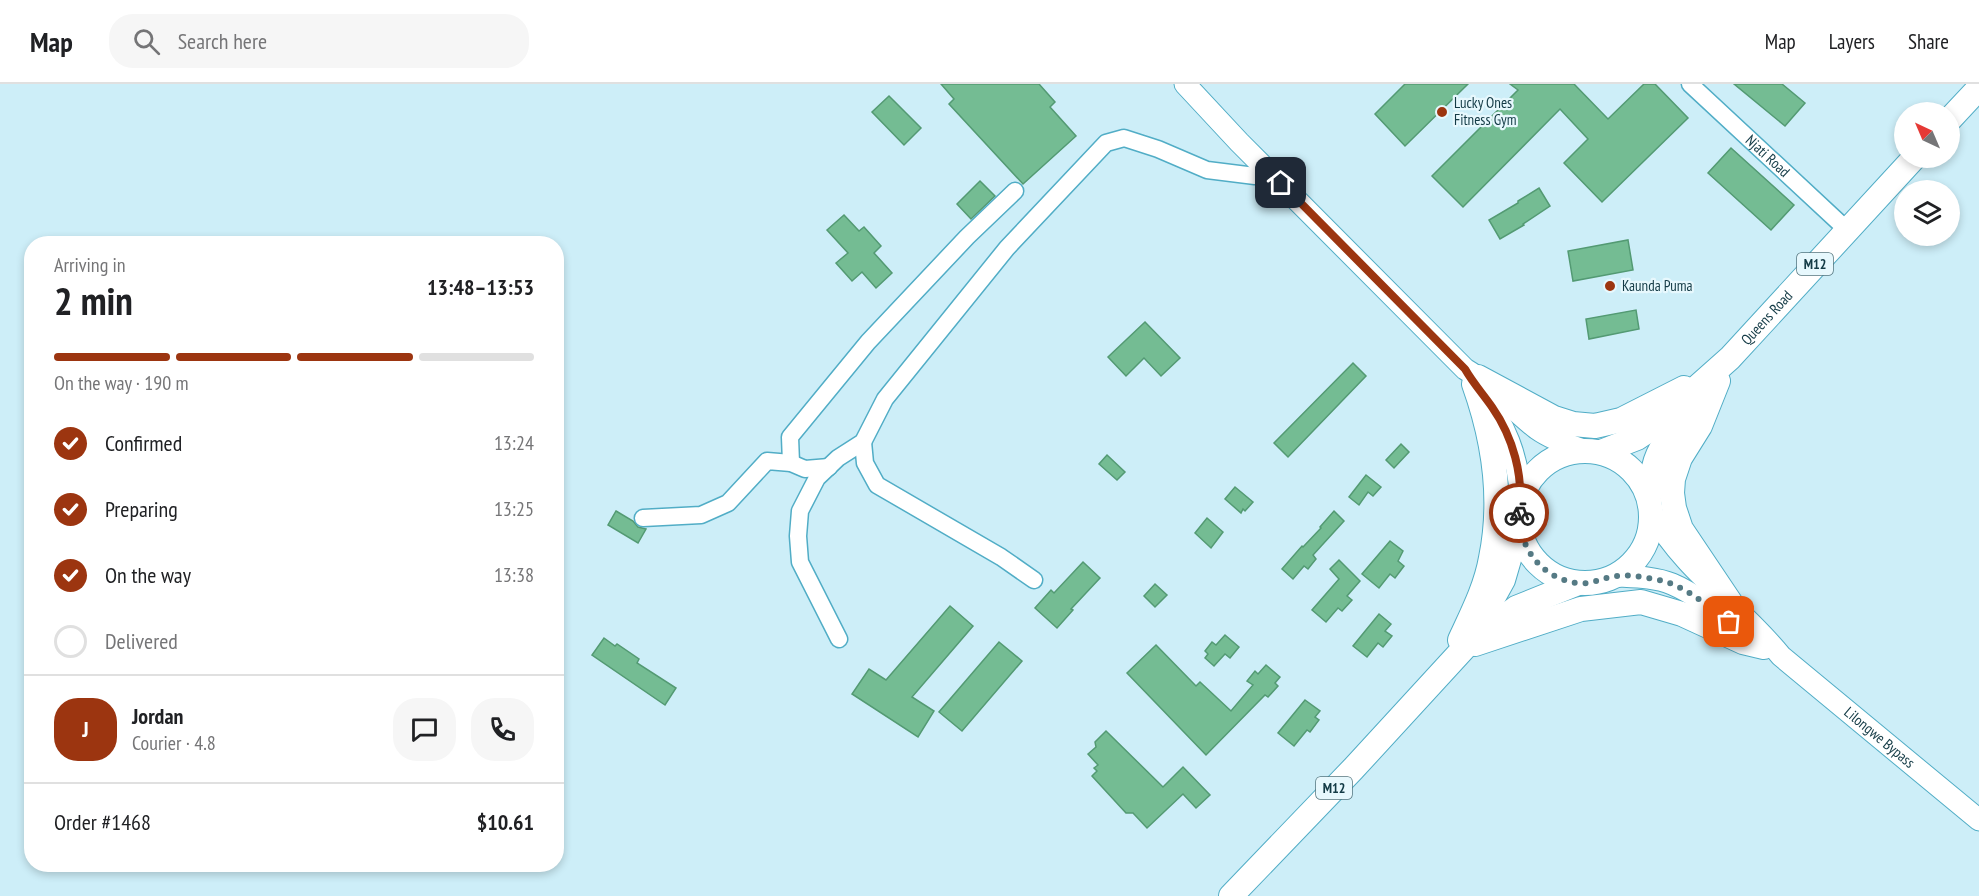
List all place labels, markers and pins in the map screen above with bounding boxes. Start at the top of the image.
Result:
place label: Lucky Ones Fitness Gym [1454,93,1516,129]
marker: Lucky Ones Fitness Gym [1435,105,1449,119]
pin [1255,157,1306,208]
place label: Kaunda Puma [1622,276,1693,295]
marker: Kaunda Puma [1603,279,1617,293]
pin [1703,596,1754,647]

